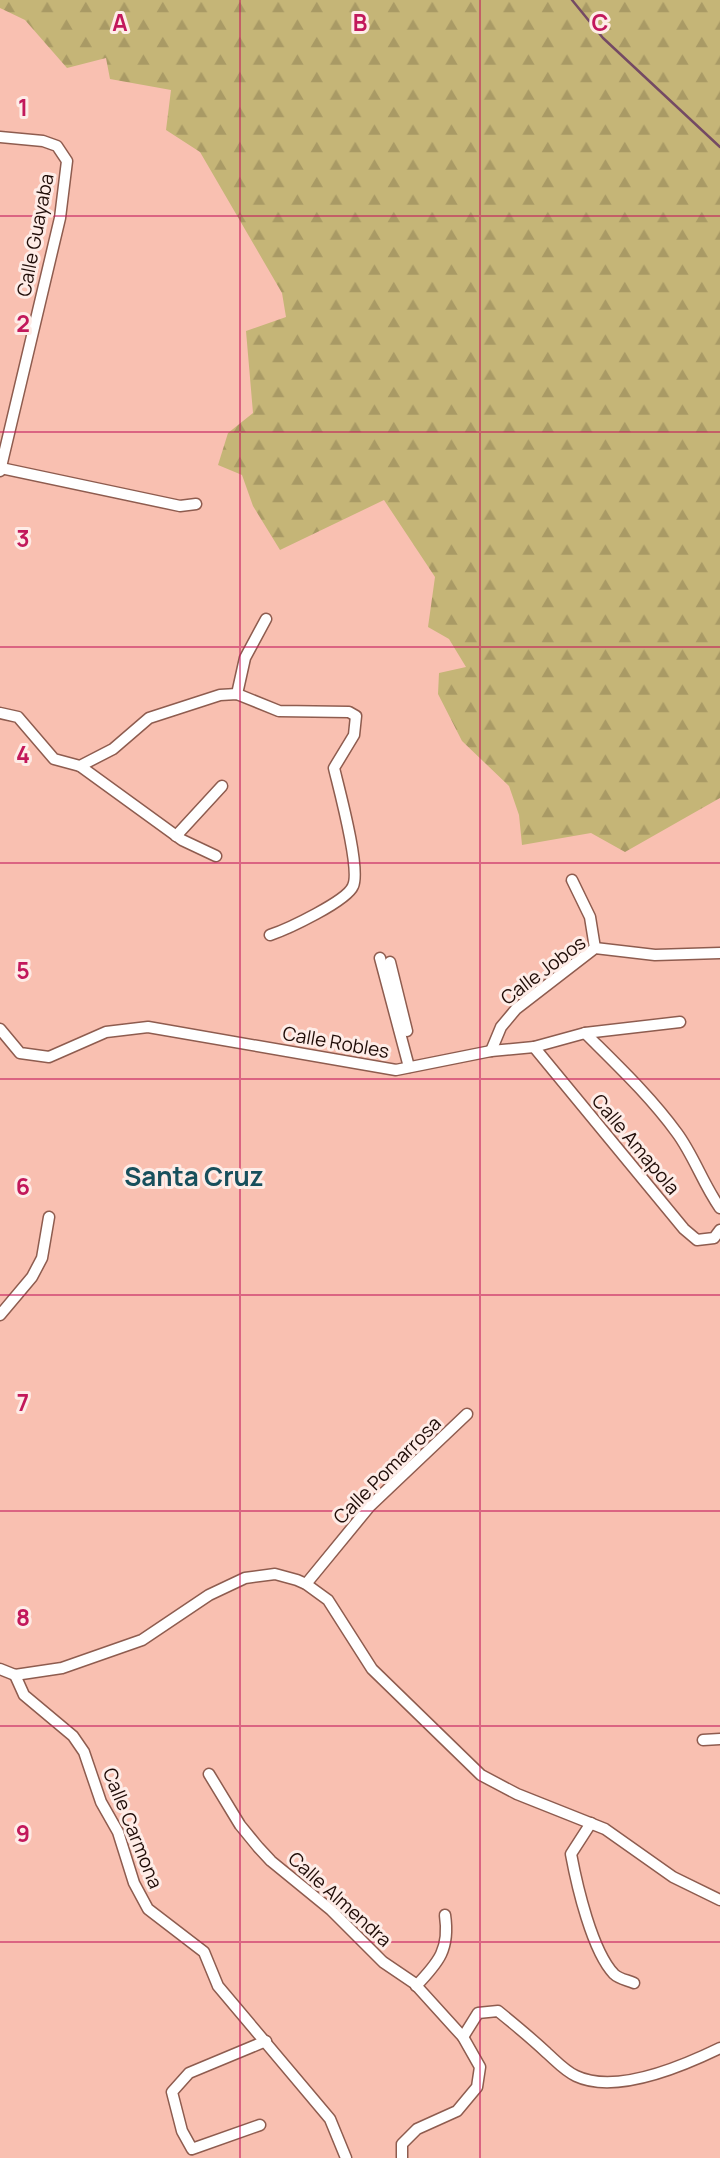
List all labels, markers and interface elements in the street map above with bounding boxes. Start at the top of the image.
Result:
text: A [112,6,128,38]
text: B [353,6,367,38]
text: C [592,6,609,38]
text: 1 [18,91,28,123]
street label: Calle Guayaba [10,171,60,299]
text: 2 [16,307,30,339]
text: 3 [16,522,30,554]
text: 4 [16,738,30,770]
street label: Calle Jobos [495,929,591,1011]
text: 5 [16,954,30,986]
street label: Calle Robles [281,1020,391,1064]
street label: Calle Amapola [586,1088,686,1200]
district label: Santa Cruz [124,1158,264,1194]
text: 6 [16,1170,30,1202]
text: 7 [17,1386,29,1418]
street label: Calle Pomarrosa [327,1410,447,1530]
text: 8 [16,1601,30,1633]
street label: Calle Carmona [97,1764,169,1892]
text: 9 [16,1817,30,1849]
street label: Calle Almendra [283,1846,397,1952]

